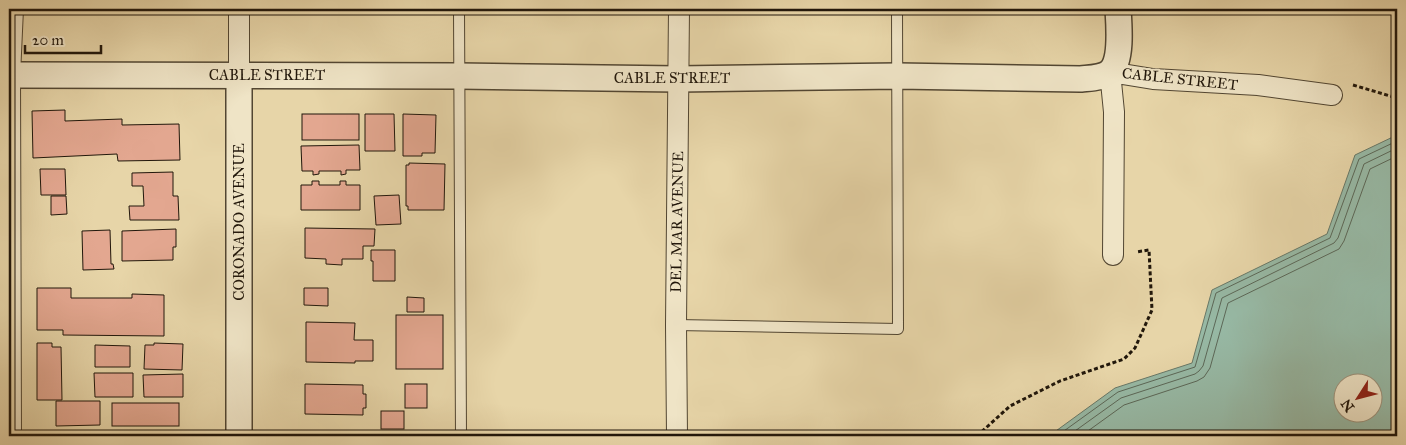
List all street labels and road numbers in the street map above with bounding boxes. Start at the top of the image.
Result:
street label: CABLE STREET [1121,64,1239,94]
street label: CABLE STREET [209,66,325,84]
street label: CABLE STREET [614,69,730,87]
street label: CORONADO AVENUE [230,143,248,301]
street label: DEL MAR AVENUE [667,151,687,293]

